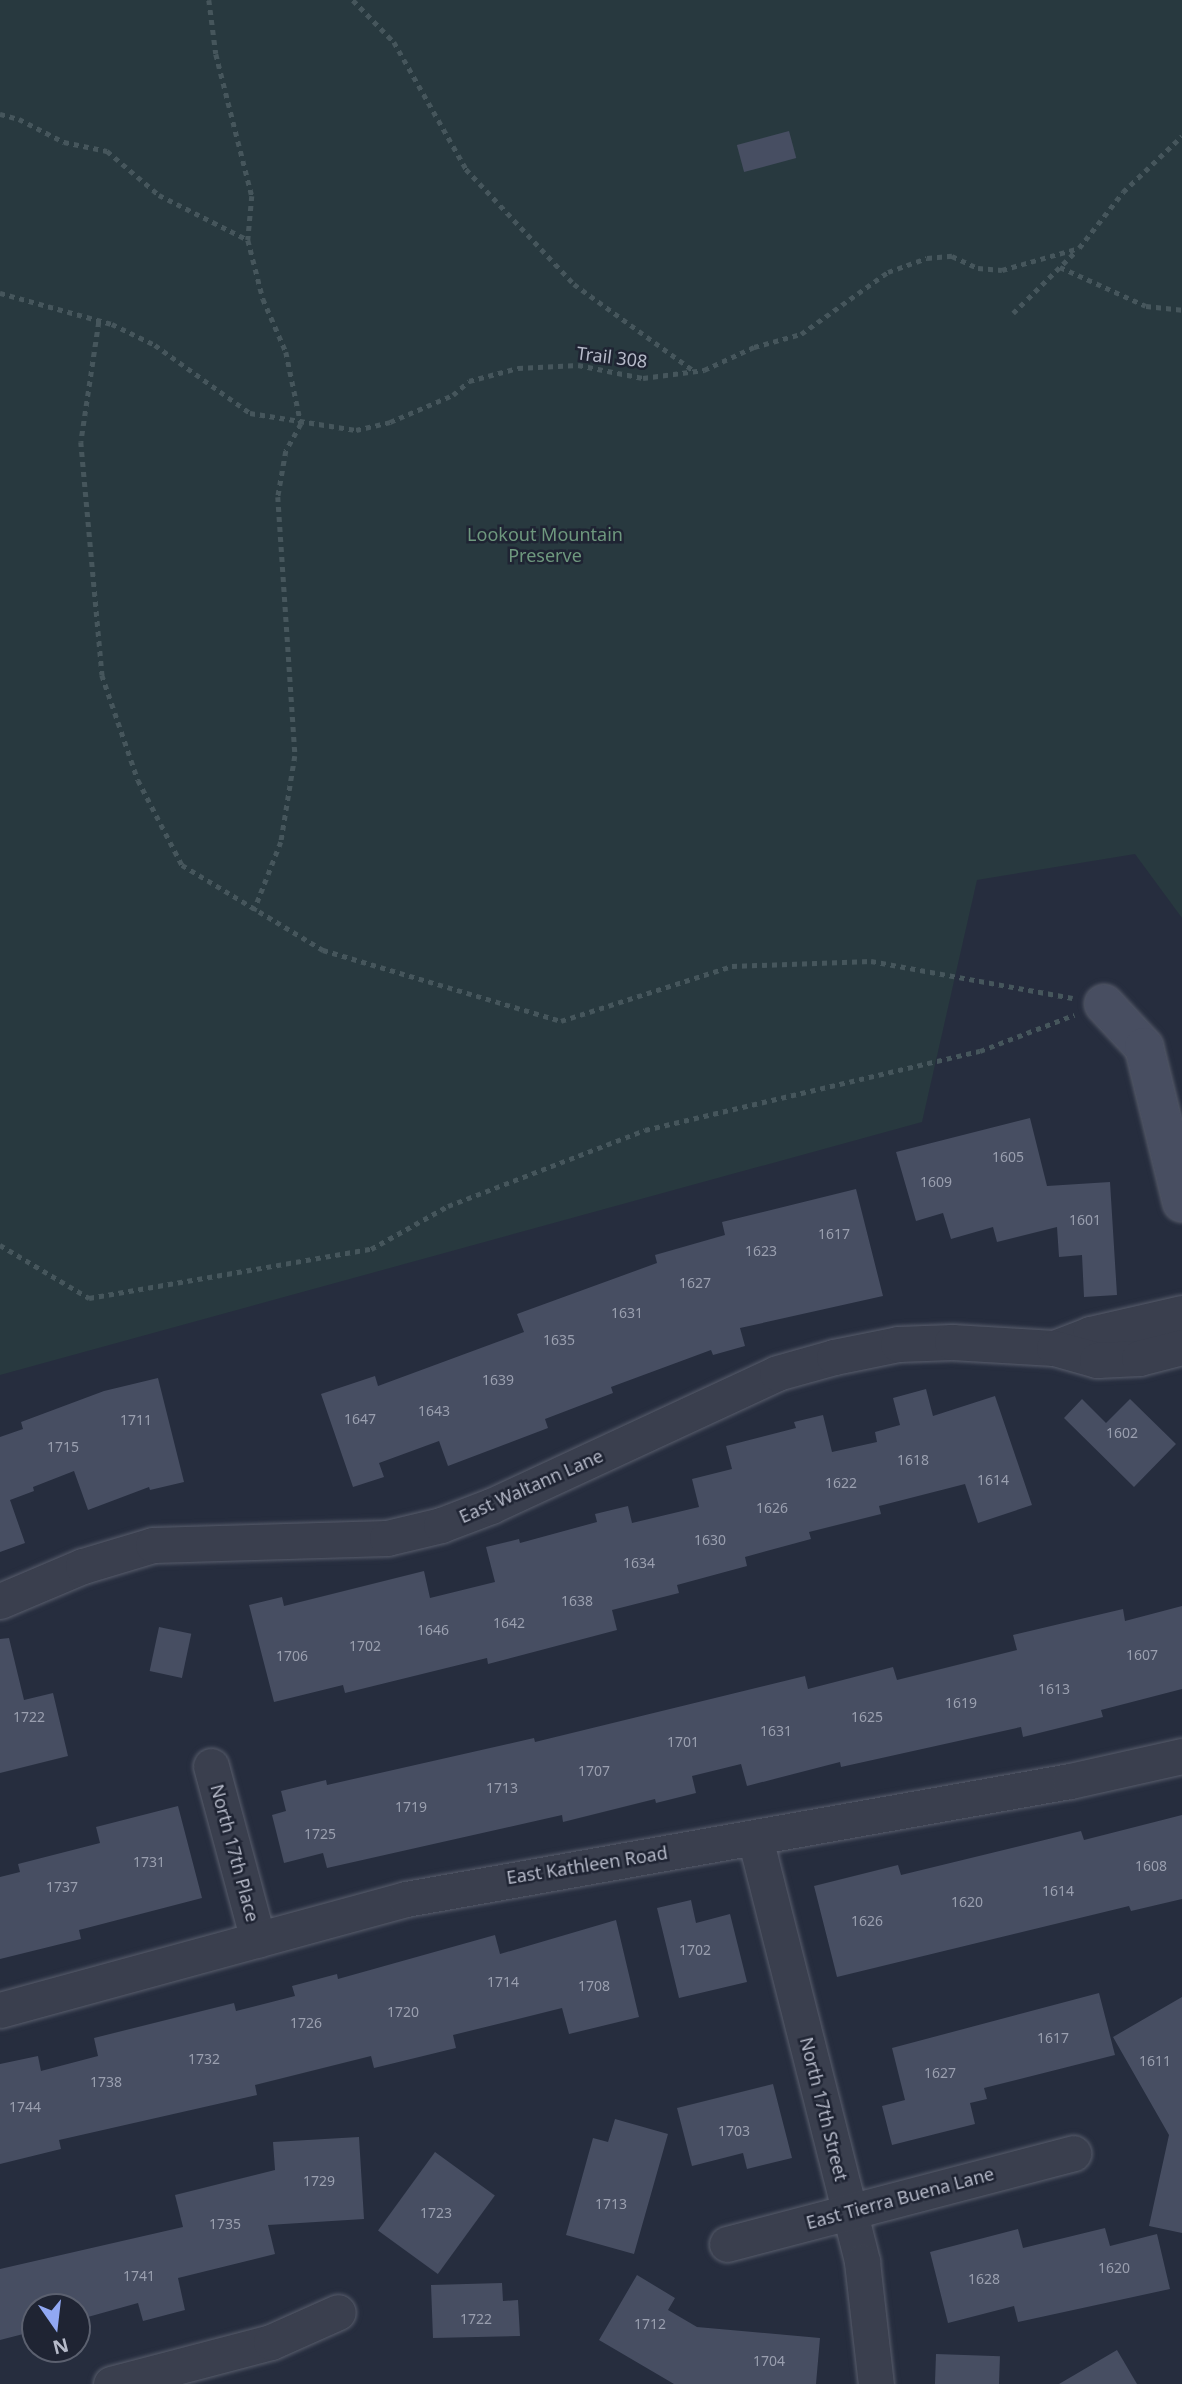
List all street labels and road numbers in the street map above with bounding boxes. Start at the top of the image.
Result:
street label: Trail 308 [575,342,649,372]
street label: East Waltann Lane [456,1445,606,1527]
street label: North 17th Place [206,1782,264,1924]
street label: East Kathleen Road [505,1842,669,1888]
street label: North 17th Street [796,2035,852,2183]
street label: East Tierra Buena Lane [804,2163,996,2233]

